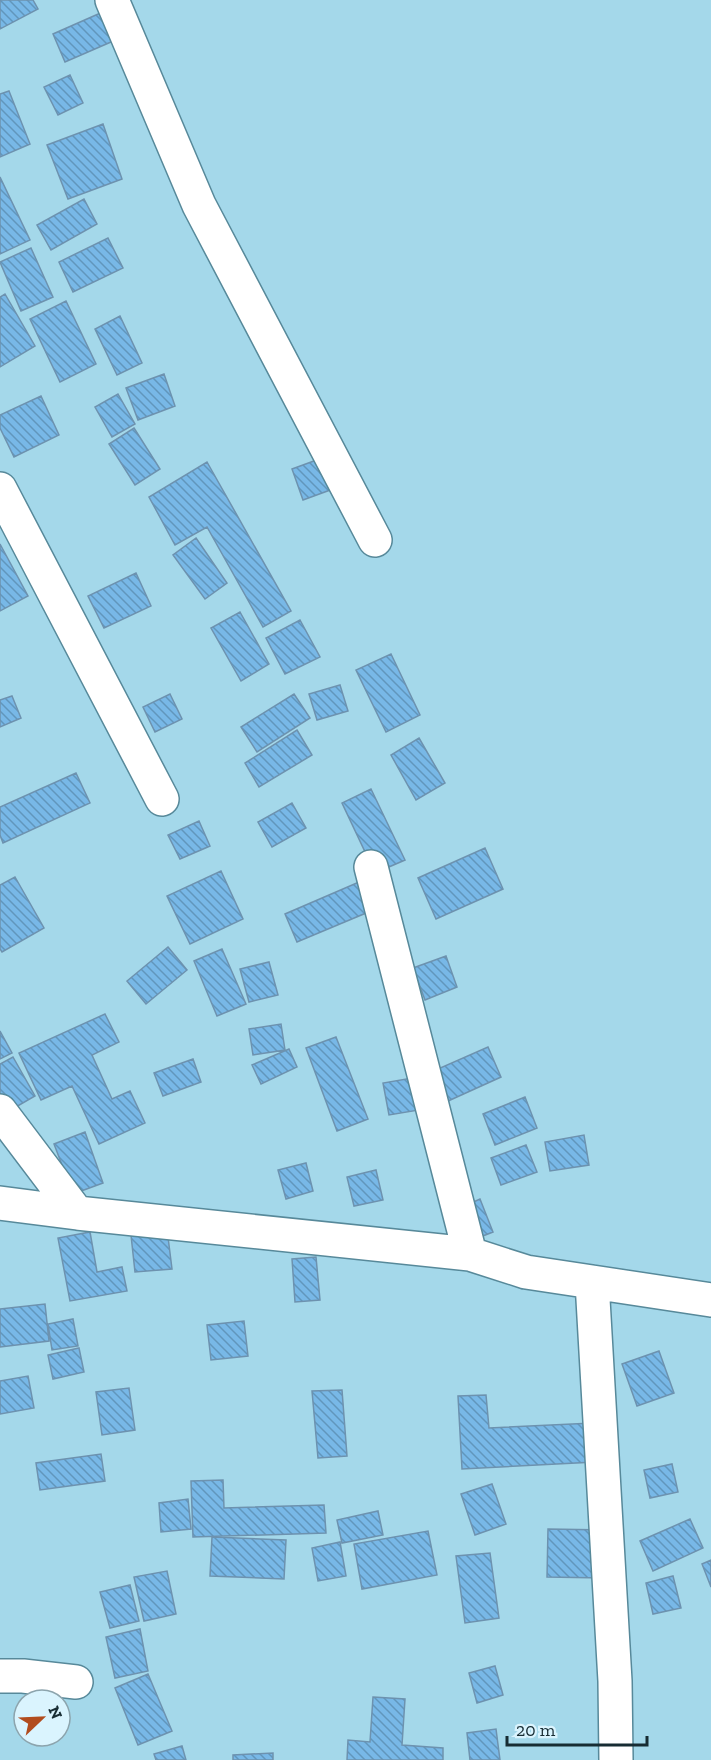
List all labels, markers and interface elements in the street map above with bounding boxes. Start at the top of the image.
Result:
north arrow [12,1688,72,1748]
text: N [44,1703,66,1722]
scale bar [507,1709,646,1747]
text: 20 m [516,1719,556,1741]

